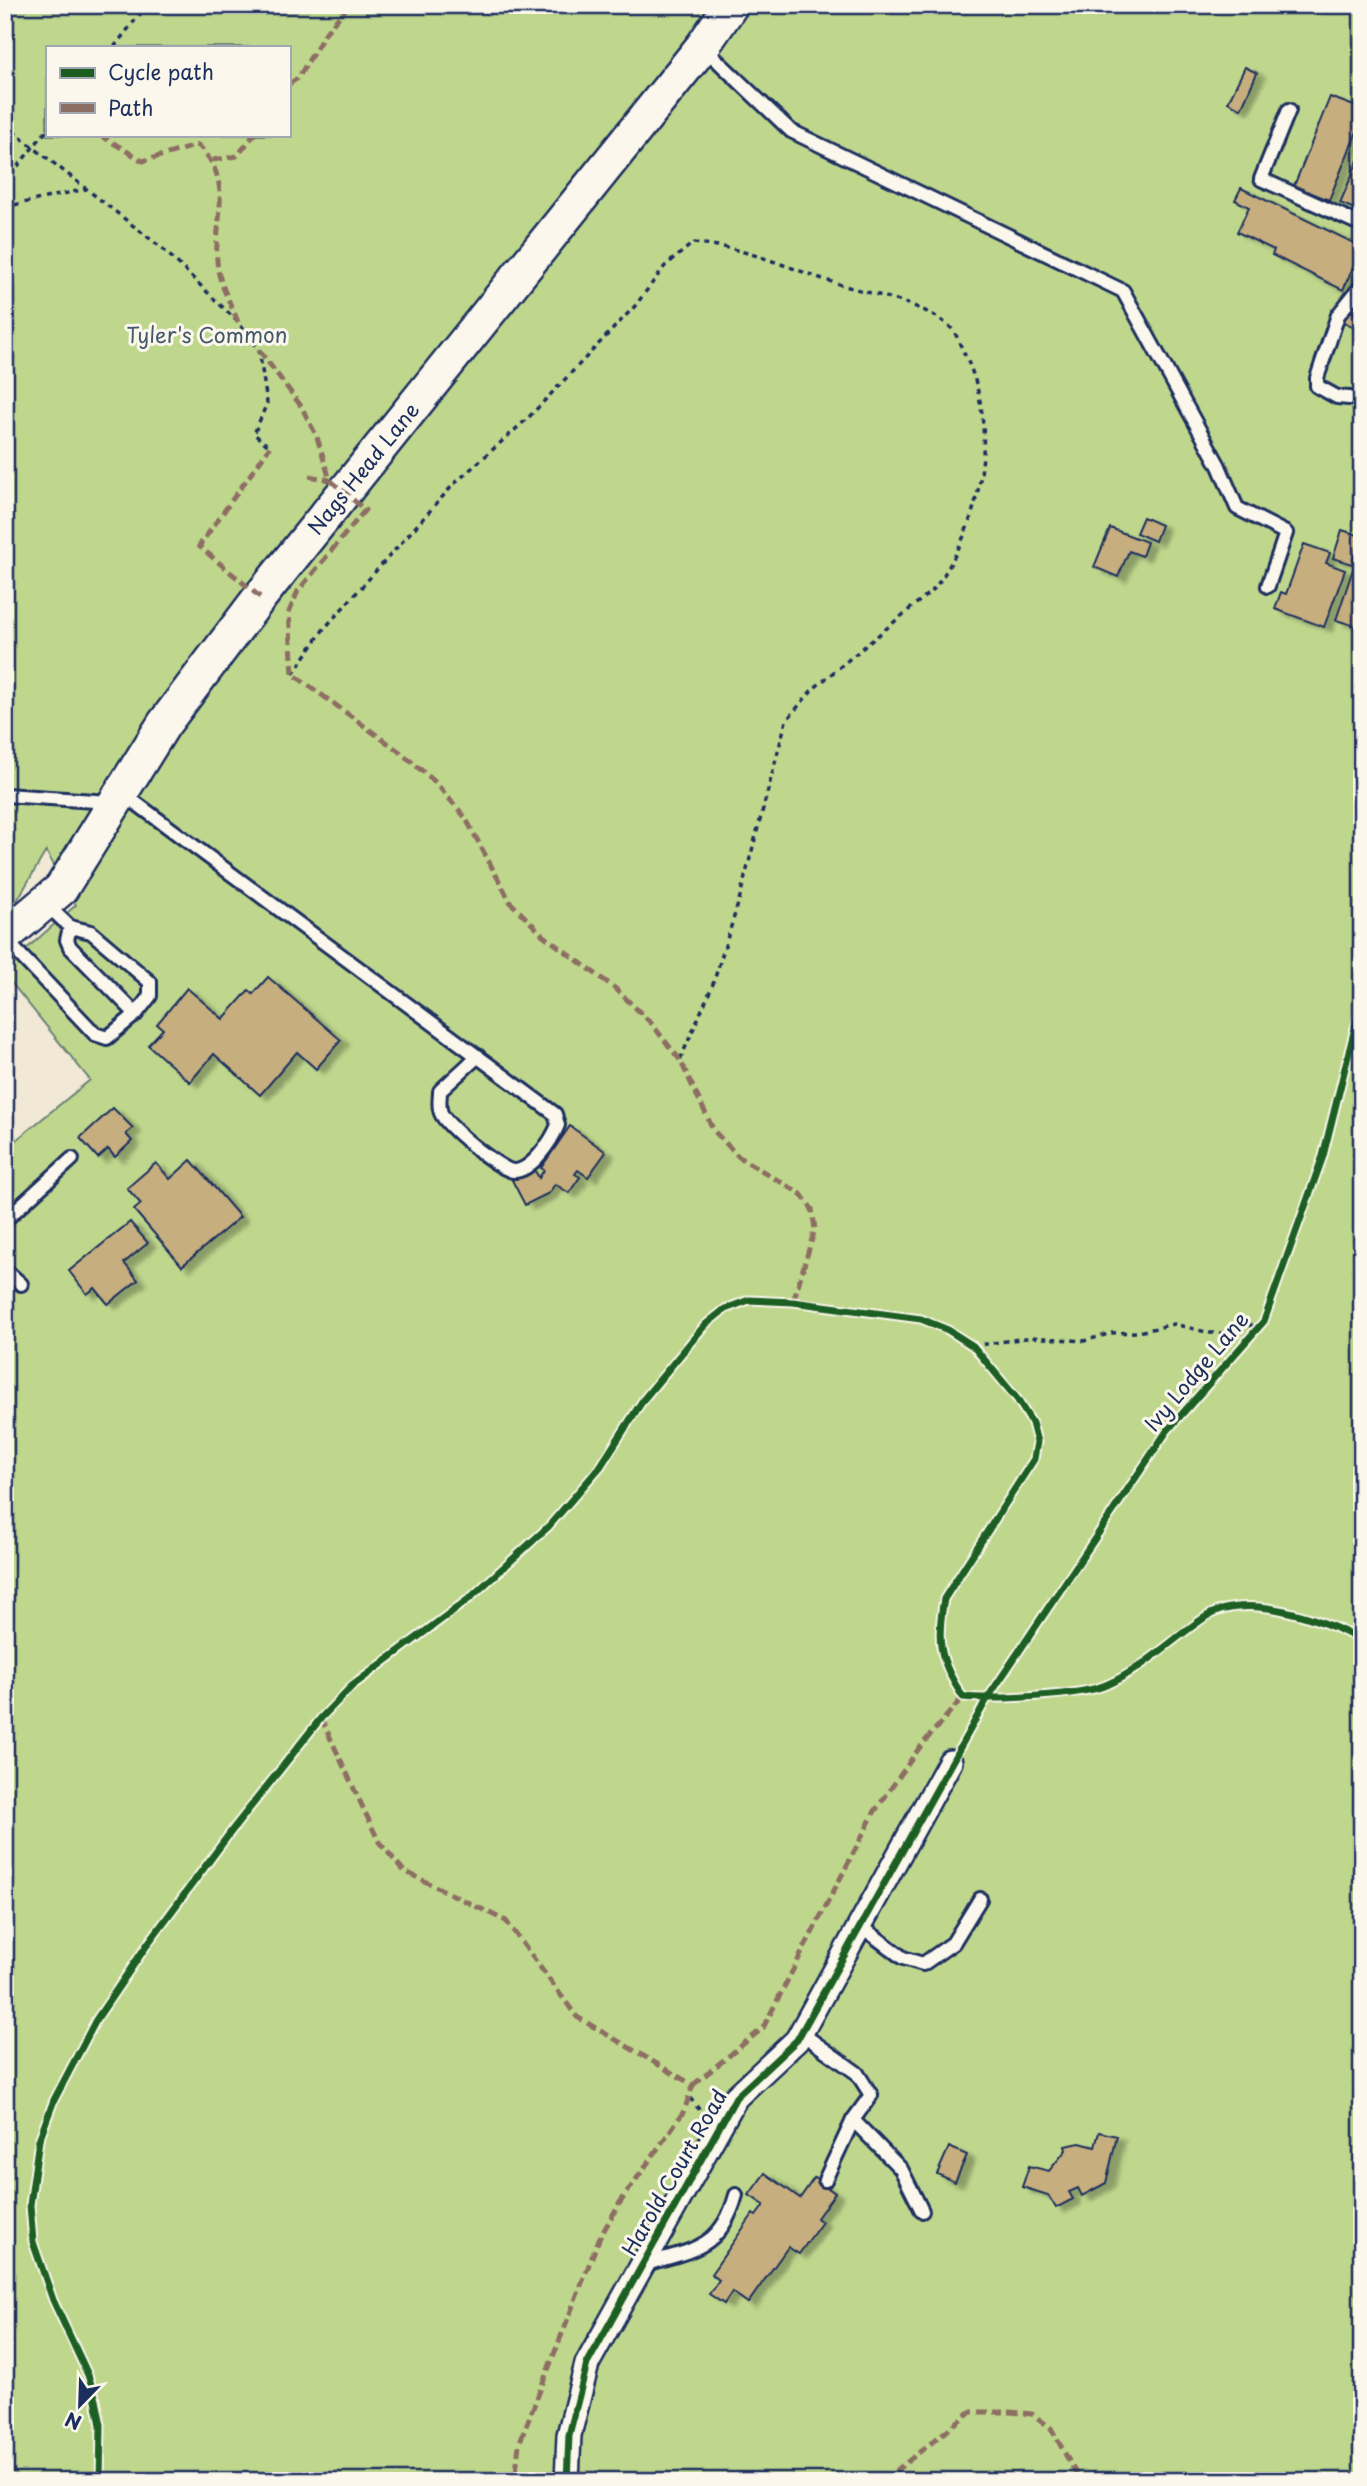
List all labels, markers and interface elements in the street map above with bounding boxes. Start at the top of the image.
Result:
legend [46,46,290,136]
text: Cycle path [108,55,214,87]
text: Path [108,91,153,123]
park label: Tyler's Common [127,318,287,350]
street label: Nags Head Lane [299,394,426,541]
street label: Ivy Lodge Lane [1136,1304,1255,1438]
street label: Harold Court Road [612,2083,734,2261]
north arrow [46,2370,116,2440]
text: N [61,2406,85,2437]

